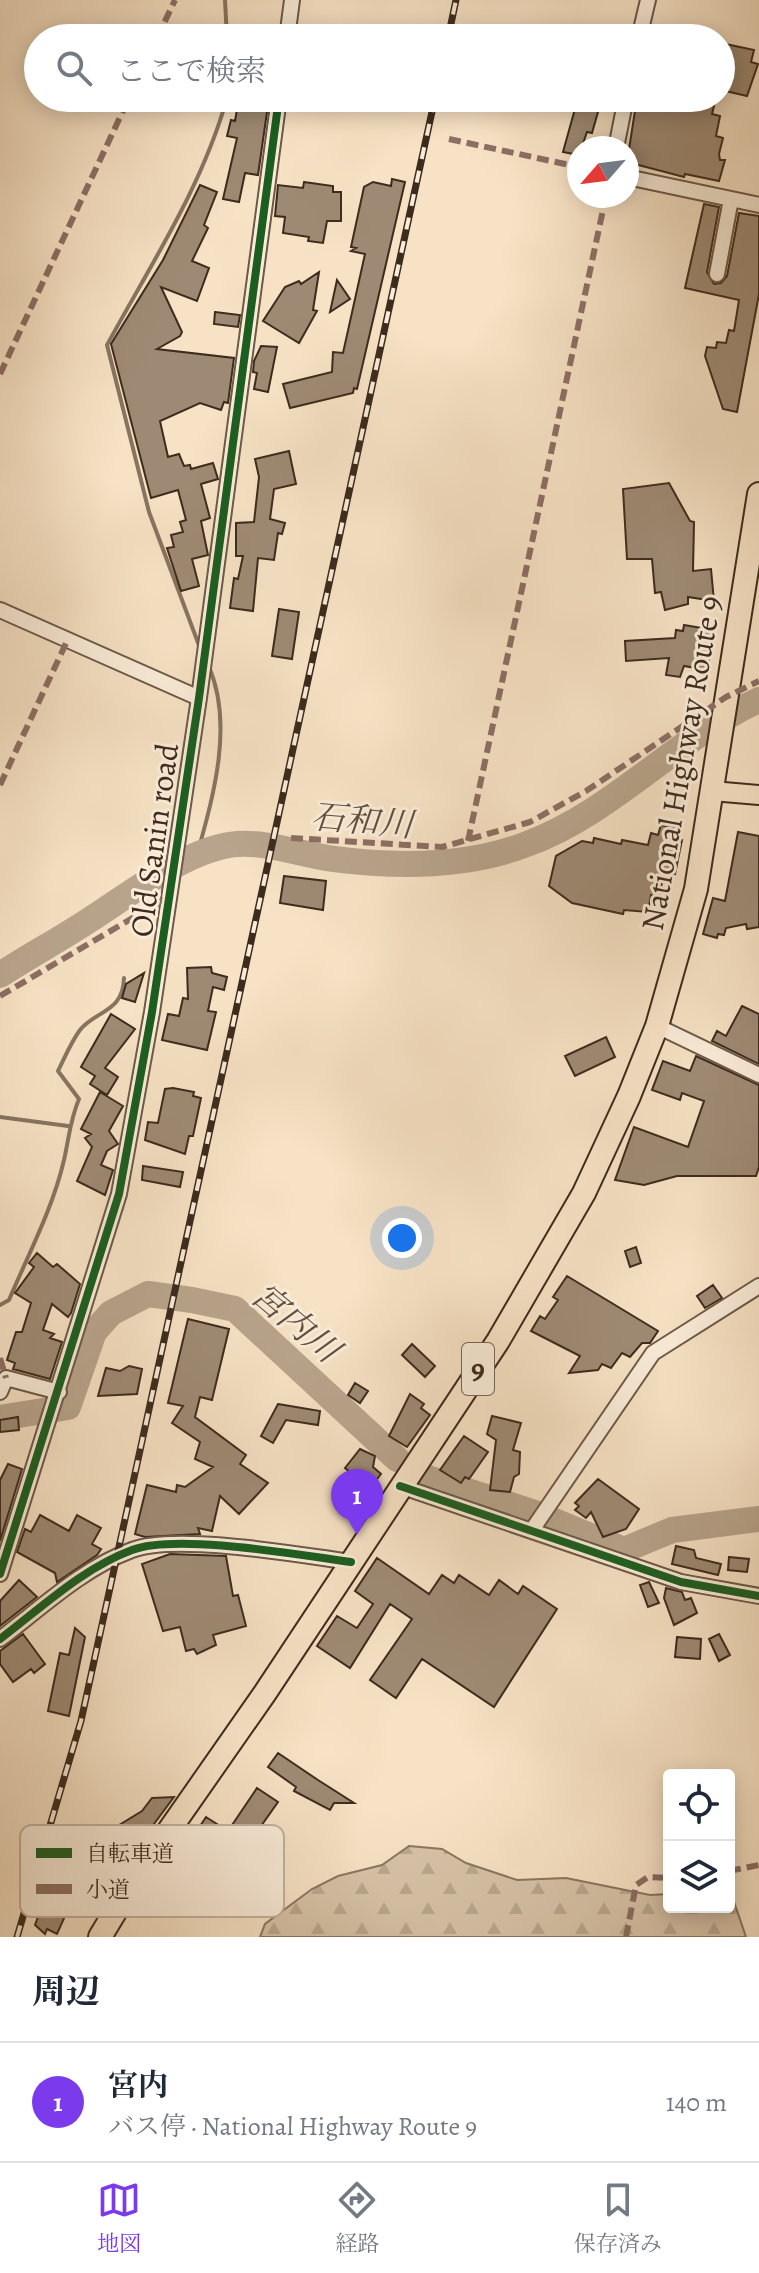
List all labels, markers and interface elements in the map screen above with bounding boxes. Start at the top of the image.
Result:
search box [24,24,735,112]
icon: search [52,46,96,90]
text: ここで検索 [116,51,266,91]
north arrow [567,136,639,208]
street label: National Highway Route 9 [630,592,732,934]
street label: Old Sanin road [119,740,189,940]
water label: 石和川 [309,793,419,849]
your location [382,1218,422,1258]
water label: 宮内川 [242,1272,353,1376]
road number: 9 [462,1343,494,1395]
pin: 1 [331,1469,383,1535]
map controls [663,1769,735,1913]
button: locate [663,1769,735,1841]
legend [20,1825,284,1917]
text: 自転車道 [86,1839,174,1869]
button: layers [663,1841,735,1913]
text: 小道 [86,1875,130,1905]
text: 周辺 [32,1968,100,2015]
text: 宮内 [108,2065,168,2105]
text: 1 [53,2085,63,2120]
text: 140 m [666,2085,727,2120]
text: バス停 · National Highway Route 9 [108,2109,477,2144]
tab: 地図 [97,2178,141,2259]
tab: 経路 [335,2178,380,2259]
tab: 保存済み [574,2178,662,2259]

